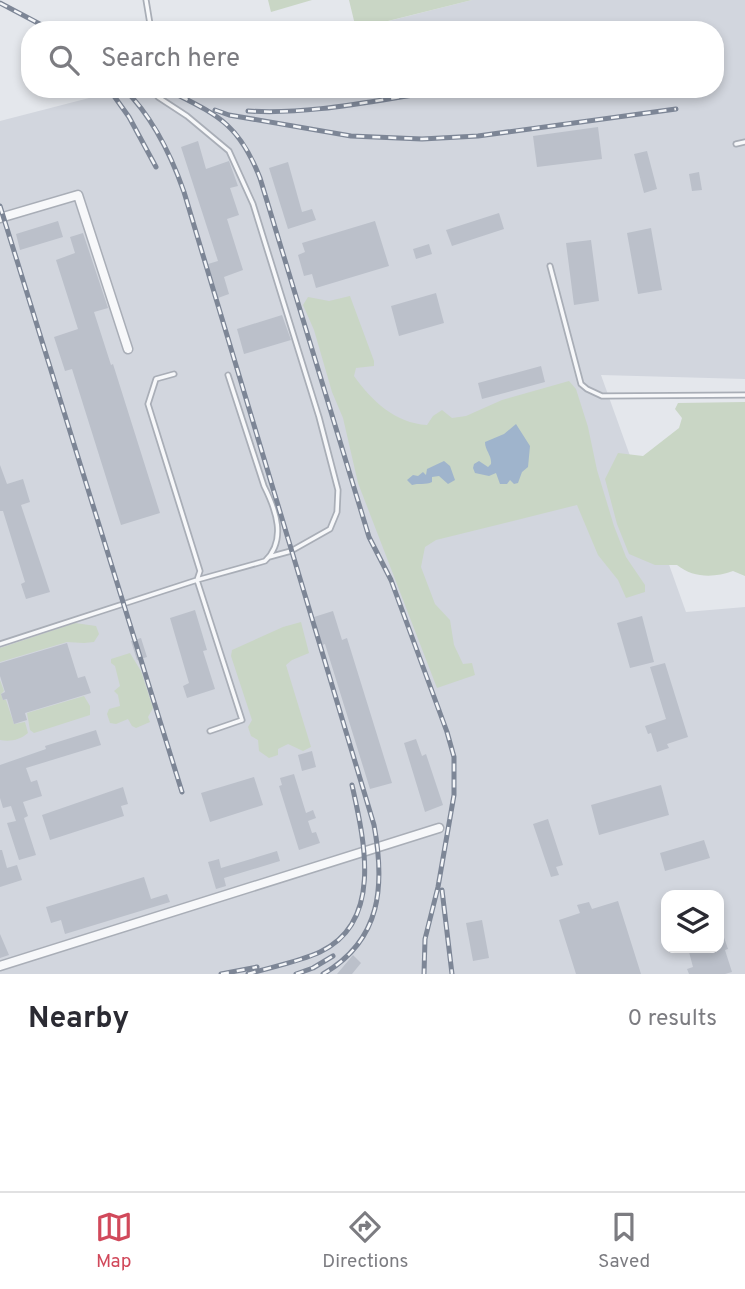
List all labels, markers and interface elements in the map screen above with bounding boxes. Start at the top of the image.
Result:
search box [21,21,724,98]
icon: search [45,41,83,79]
text: Search here [101,43,240,76]
map controls [661,890,724,953]
button: layers [661,890,724,953]
text: Nearby [28,1001,129,1038]
text: 0 results [628,1005,717,1034]
tab: Map [95,1208,133,1274]
tab: Directions [322,1208,409,1274]
tab: Saved [598,1208,650,1274]

